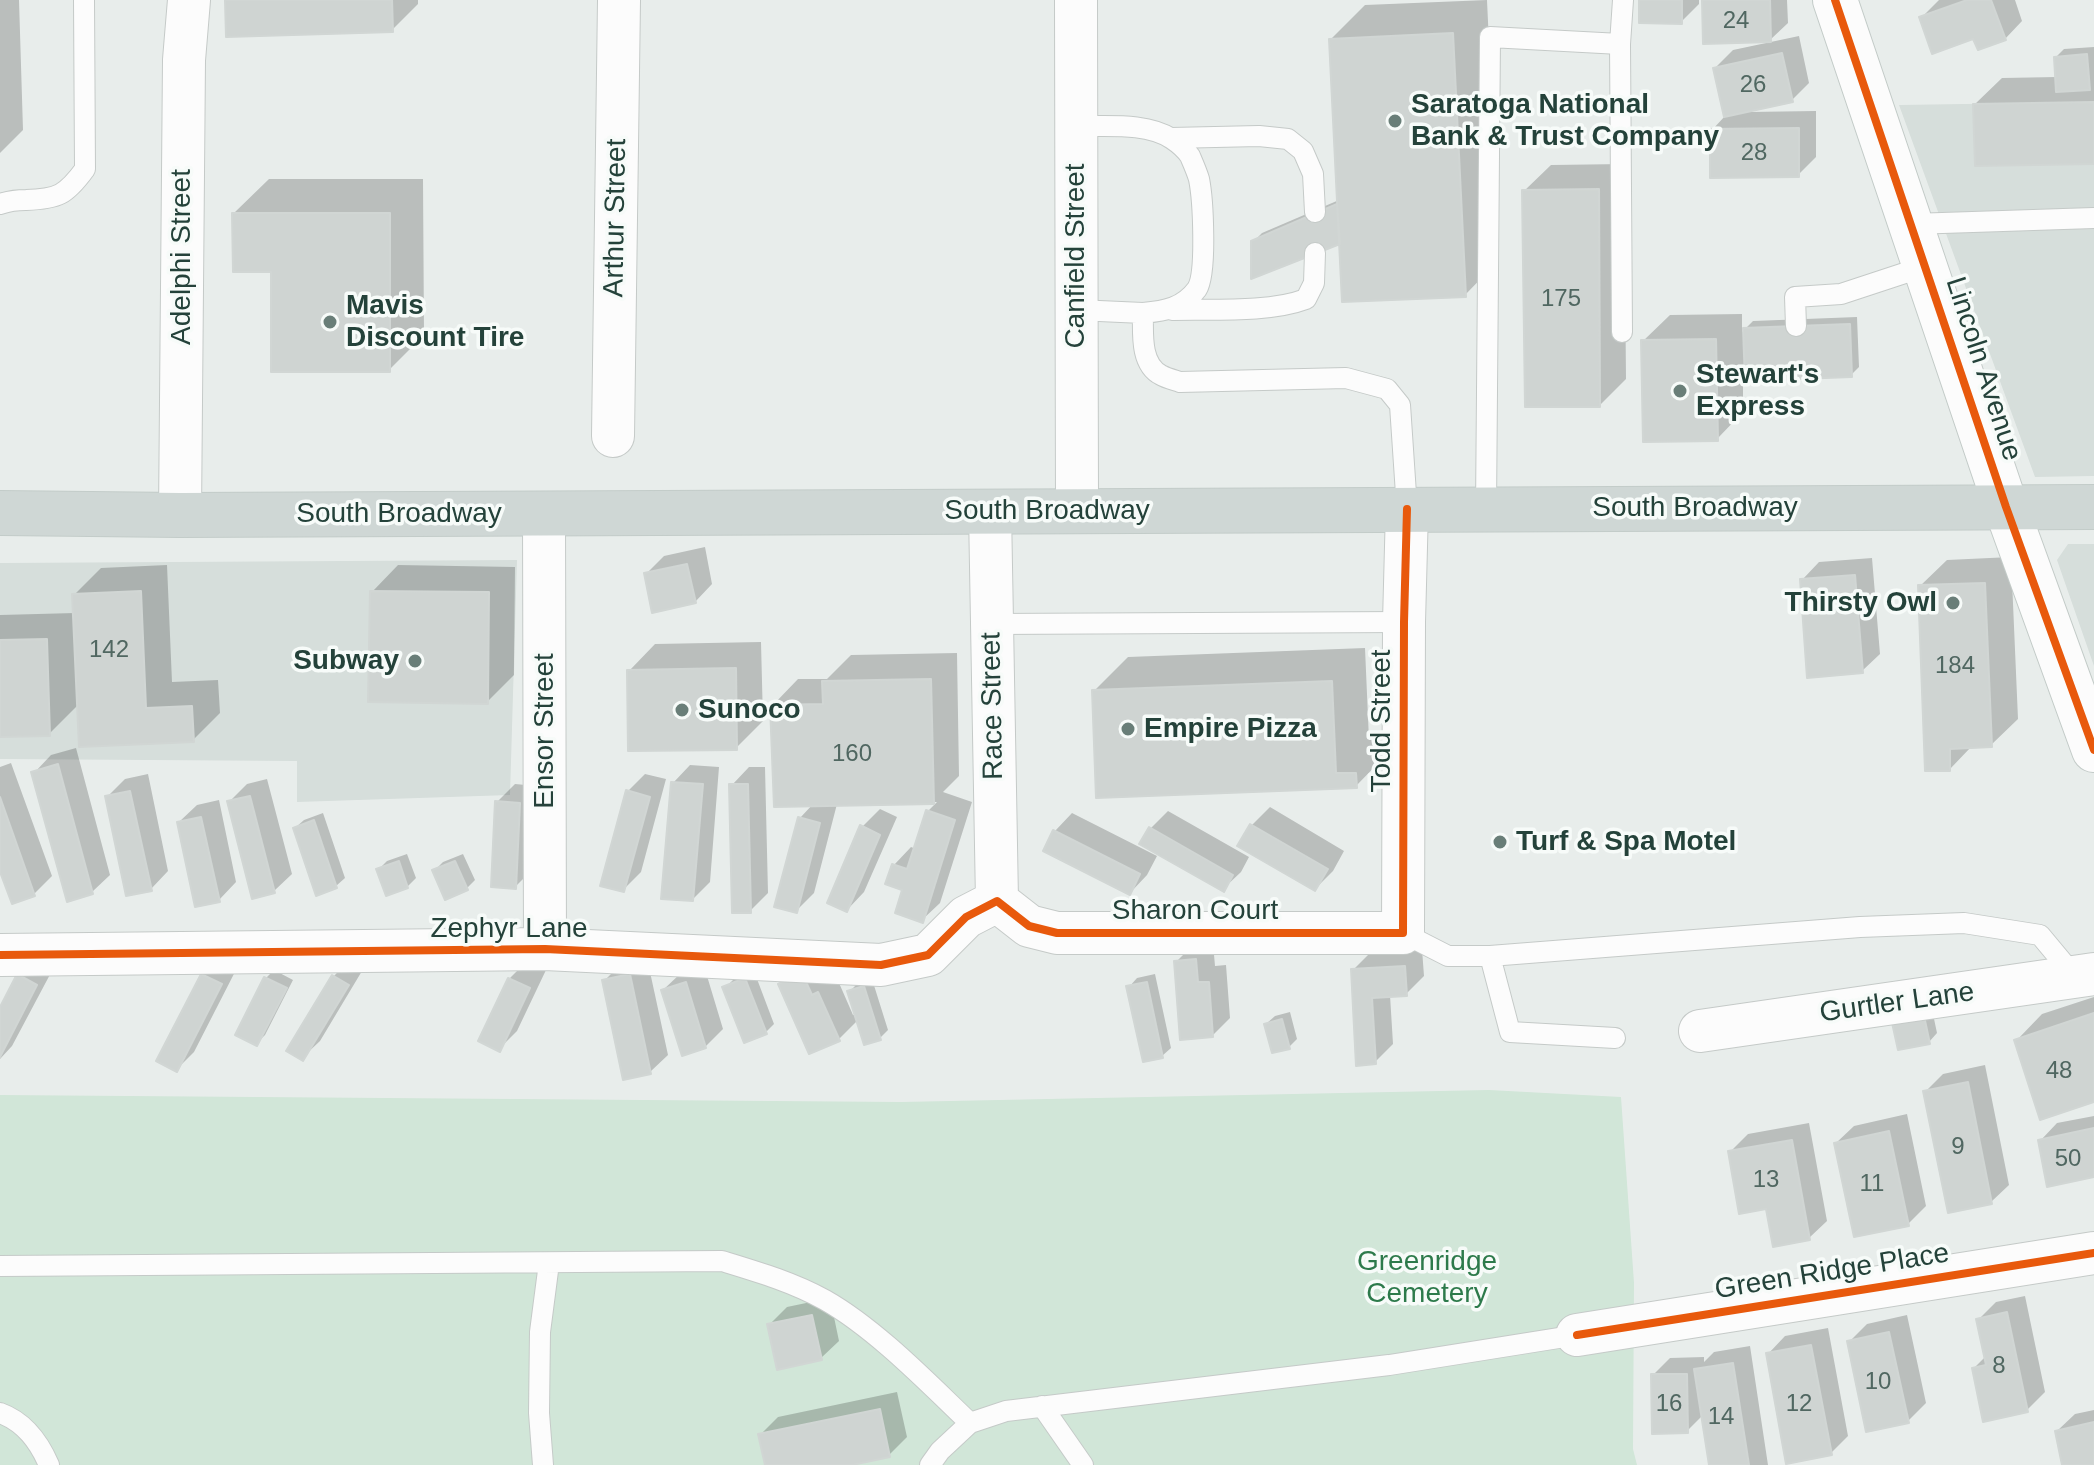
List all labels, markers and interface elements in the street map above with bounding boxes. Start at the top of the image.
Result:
house number: 24 [1723,7,1749,35]
house number: 26 [1740,71,1766,99]
place label: Saratoga National Bank & Trust Company [1411,88,1719,154]
marker: Saratoga National Bank & Trust Company [1386,112,1404,130]
street label: Arthur Street [598,138,634,298]
house number: 28 [1741,139,1767,167]
street label: Canfield Street [1059,163,1093,349]
street label: Adelphi Street [165,169,199,345]
street label: Lincoln Avenue [1938,273,2028,465]
house number: 175 [1541,285,1581,313]
place label: Mavis Discount Tire [346,289,524,355]
marker: Mavis Discount Tire [321,313,339,331]
place label: Stewart's Express [1696,358,1819,424]
marker: Stewart's Express [1671,382,1689,400]
street label: South Broadway [1592,491,1798,525]
street label: South Broadway [944,494,1150,528]
street label: South Broadway [296,497,502,531]
place label: Thirsty Owl [1785,586,1937,620]
marker: Thirsty Owl [1944,594,1962,612]
street label: Race Street [975,632,1011,780]
house number: 142 [89,636,129,664]
place label: Subway [293,644,399,678]
street label: Todd Street [1365,649,1399,793]
marker: Subway [406,652,424,670]
house number: 184 [1935,652,1975,680]
street label: Ensor Street [528,653,562,809]
place label: Sunoco [698,693,801,727]
marker: Sunoco [673,701,691,719]
place label: Empire Pizza [1144,712,1317,746]
marker: Empire Pizza [1119,720,1137,738]
house number: 160 [832,740,872,768]
place label: Turf & Spa Motel [1516,825,1736,859]
marker: Turf & Spa Motel [1491,833,1509,851]
street label: Sharon Court [1112,894,1278,928]
street label: Zephyr Lane [430,912,588,946]
street label: Gurtler Lane [1818,976,1976,1030]
house number: 48 [2046,1057,2072,1085]
house number: 9 [1951,1133,1965,1161]
house number: 50 [2055,1145,2081,1173]
house number: 13 [1753,1166,1779,1194]
house number: 11 [1860,1170,1884,1198]
street label: Green Ridge Place [1713,1237,1951,1307]
park label: Greenridge Cemetery [1357,1245,1497,1311]
house number: 8 [1992,1352,2006,1380]
house number: 10 [1865,1368,1891,1396]
house number: 16 [1656,1390,1682,1418]
house number: 12 [1786,1390,1812,1418]
house number: 14 [1708,1403,1734,1431]

